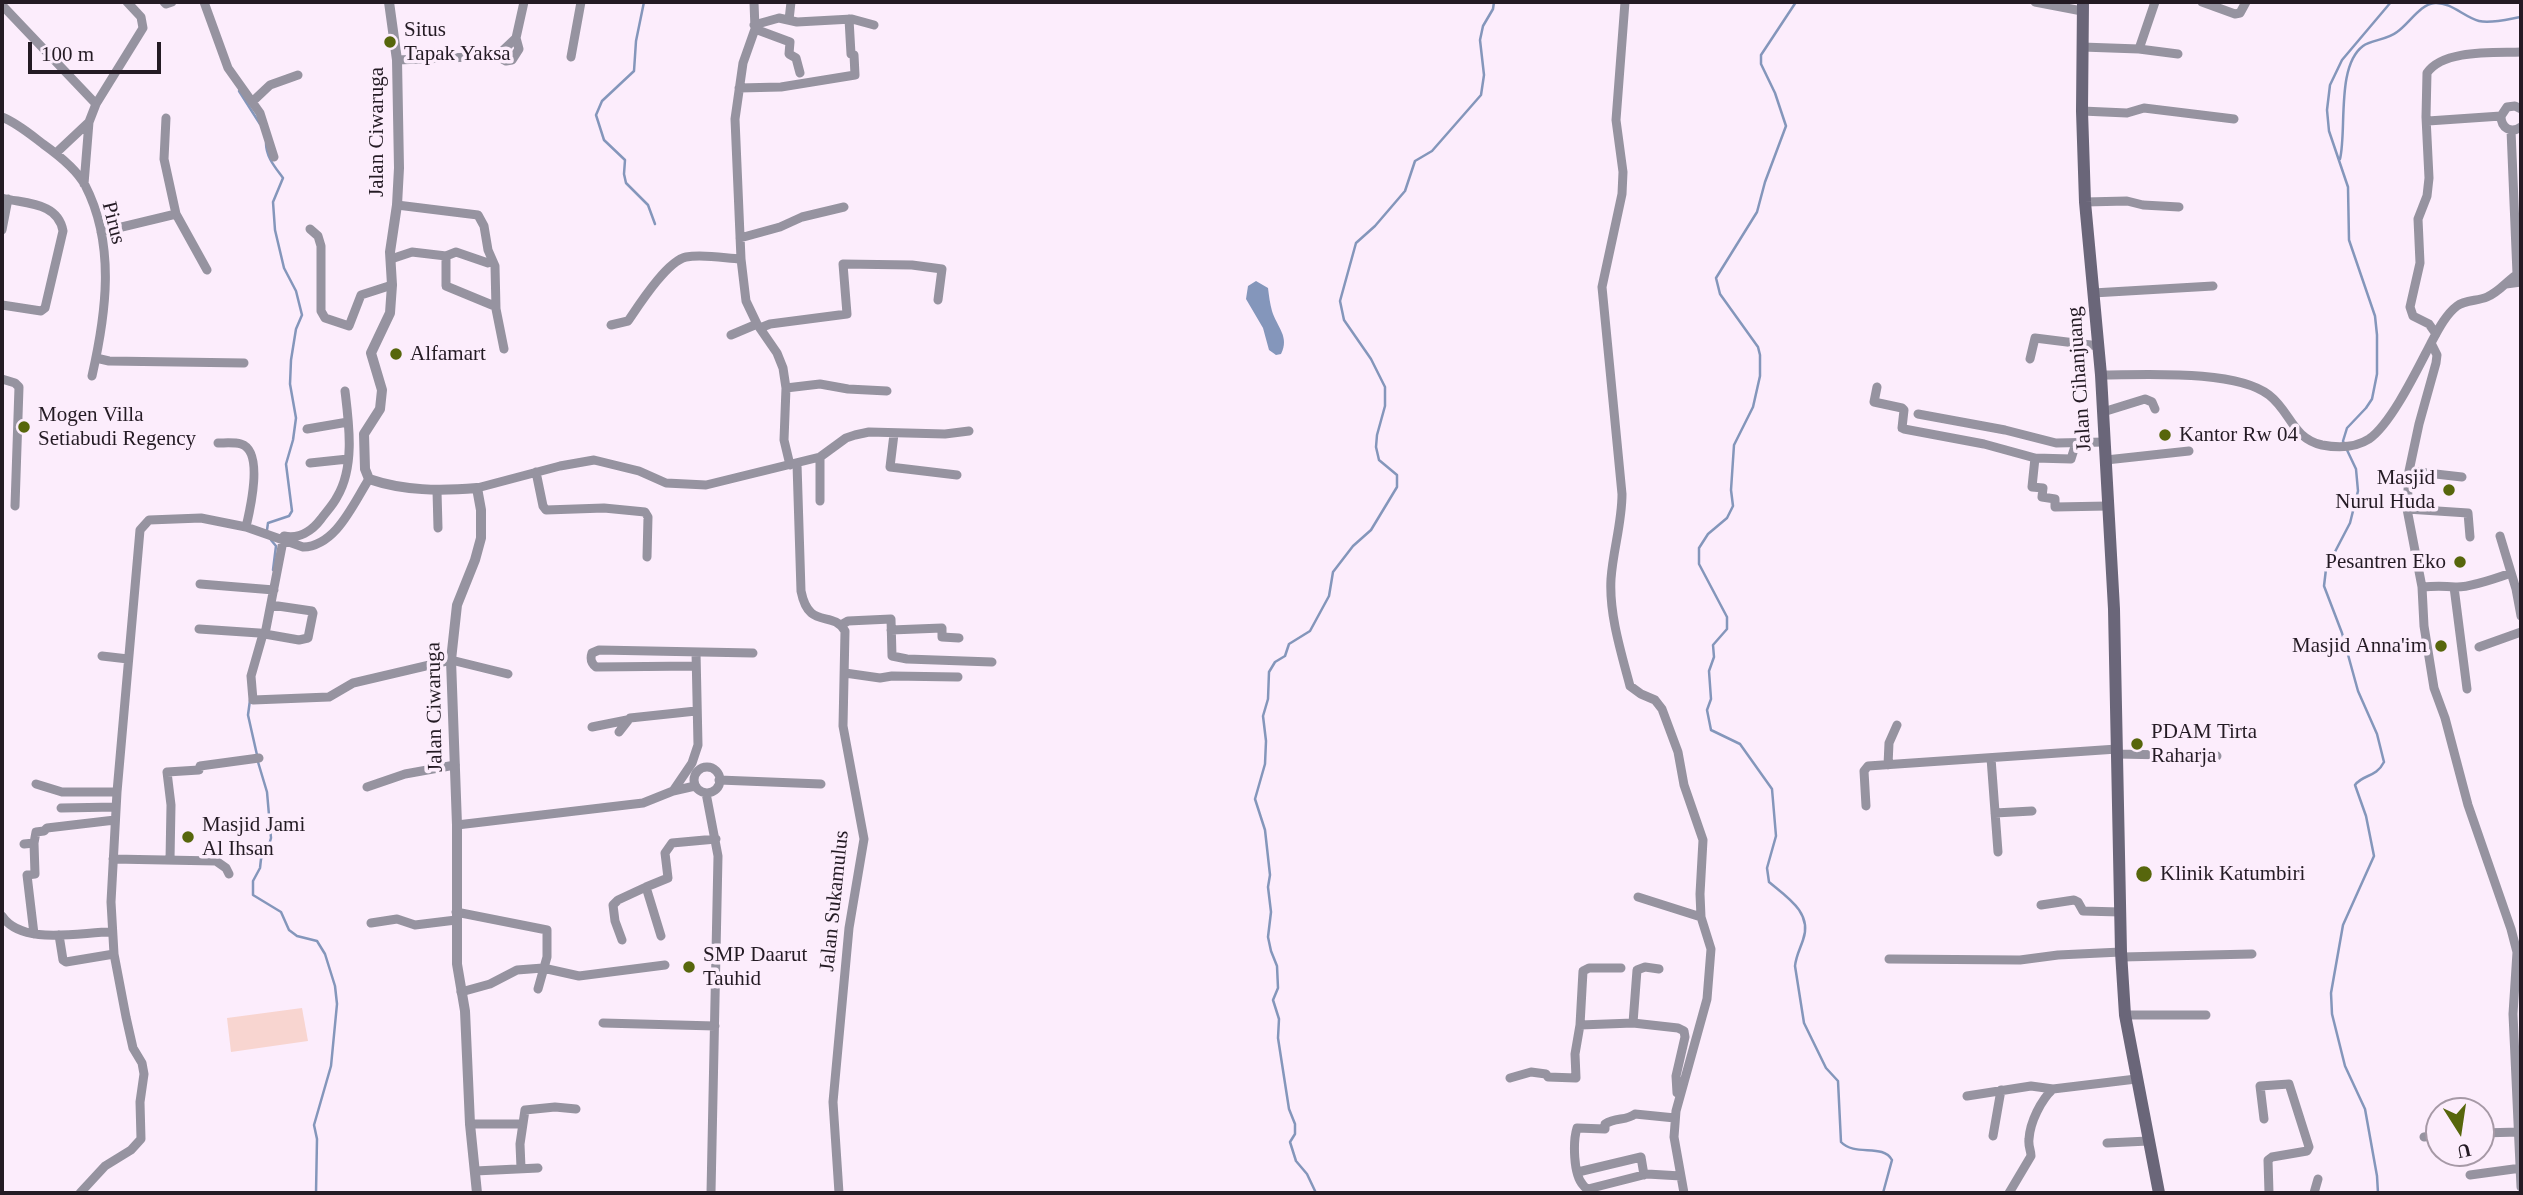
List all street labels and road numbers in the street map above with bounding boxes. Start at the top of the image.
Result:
street label: Jalan Ciwaruga [364,67,390,197]
street label: Pirus [96,199,130,247]
street label: Jalan Cihanjuang [2062,306,2098,452]
street label: Jalan Ciwaruga [421,642,449,772]
street label: Jalan Sukamulus [815,829,855,973]

